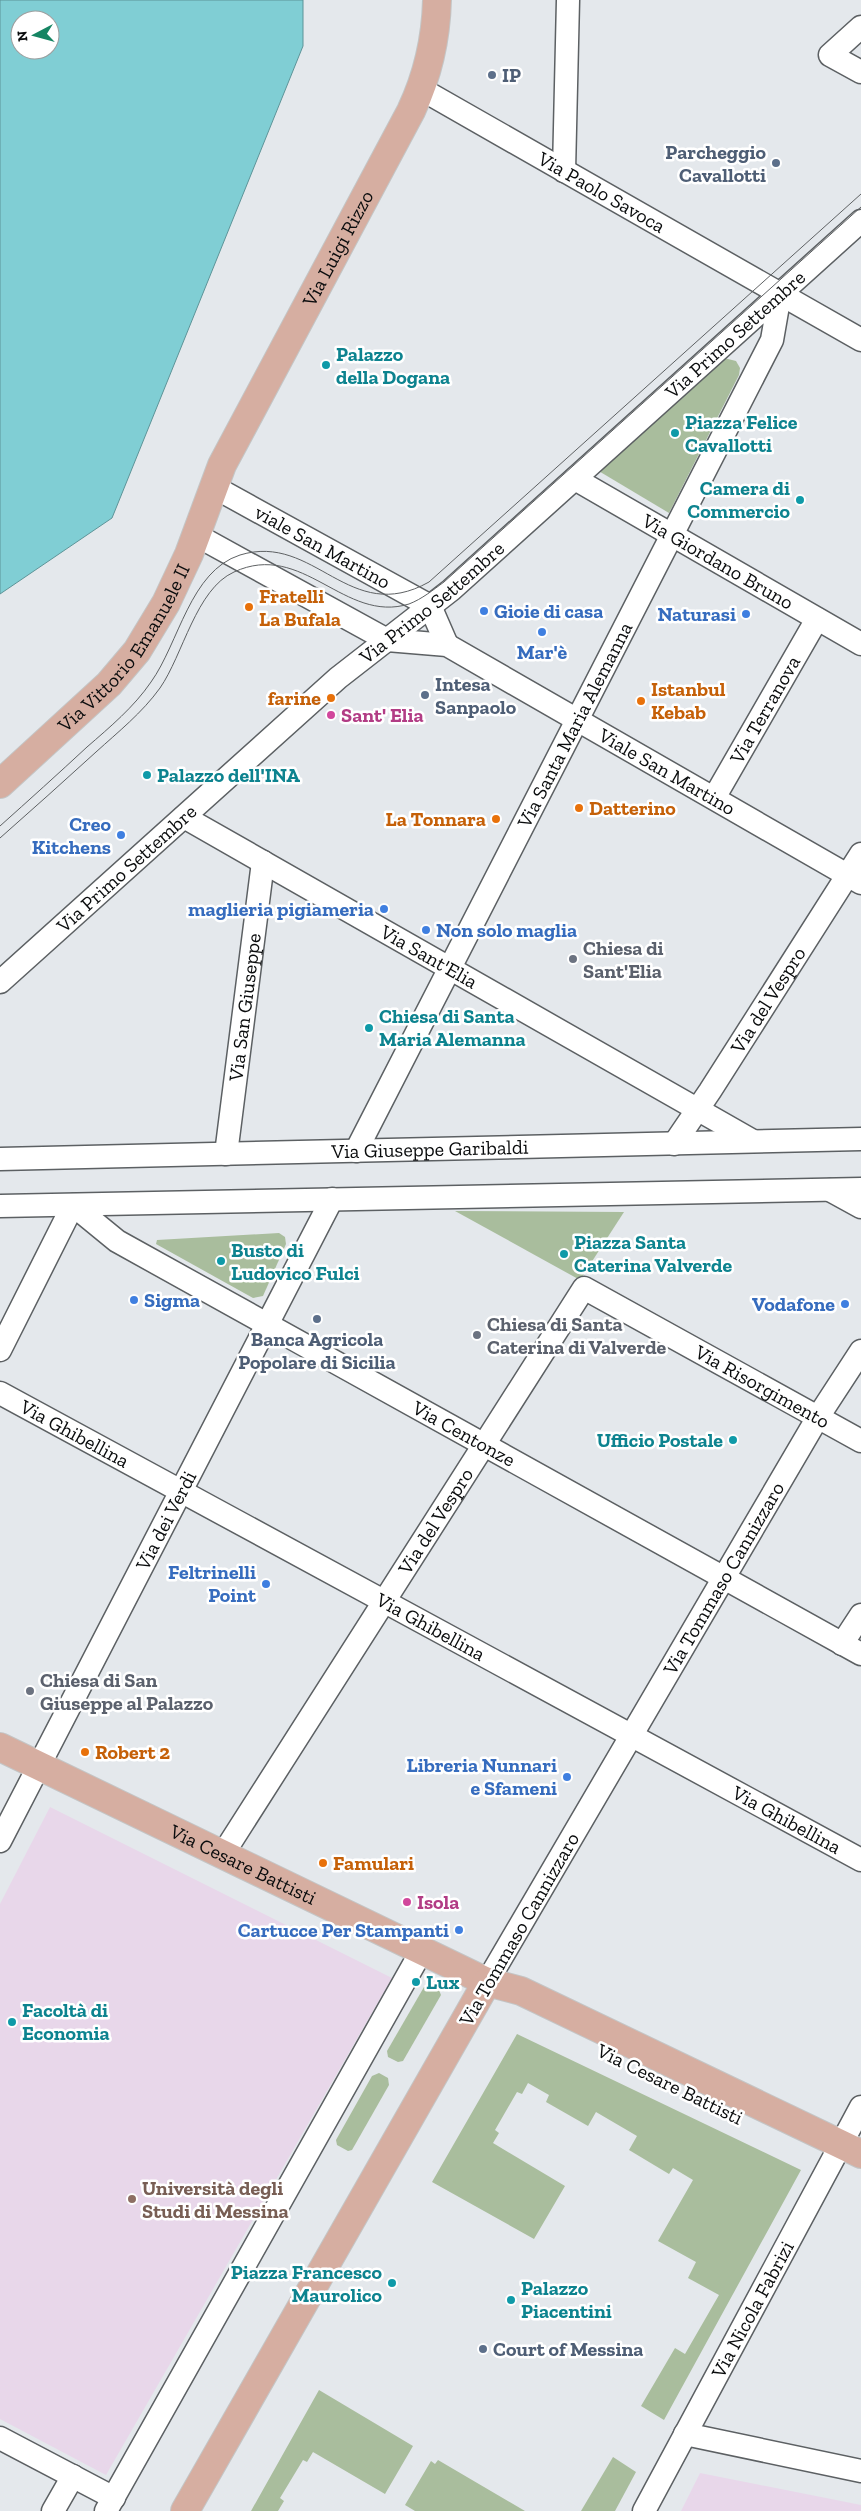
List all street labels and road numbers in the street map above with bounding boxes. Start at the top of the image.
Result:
street label: Via Paolo Savoca [533,146,670,238]
street label: Via Luigi Rizzo [297,186,378,311]
street label: Via Primo Settembre [659,265,810,404]
street label: viale San Martino [251,500,395,594]
street label: Via Giordano Bruno [637,508,798,615]
street label: Via Primo Settembre [354,536,509,669]
street label: Via Vittorio Emanuele II [52,560,195,738]
street label: Via Santa Maria Alemanna [511,618,637,833]
street label: Via Terranova [724,651,805,769]
street label: Viale San Martino [594,722,740,820]
street label: Via Primo Settembre [51,799,201,938]
street label: Via Sant'Elia [375,919,482,994]
street label: Via San Giuseppe [223,932,266,1084]
street label: Via del Vespro [725,942,811,1058]
street label: Via Giuseppe Garibaldi [330,1135,529,1163]
street label: Via Risorgimento [690,1339,834,1433]
street label: Via Ghibellina [15,1394,134,1473]
street label: Via Centonze [407,1395,520,1472]
street label: Via del Vespro [392,1463,478,1579]
street label: Via dei Verdi [130,1466,202,1575]
street label: Via Tommaso Cannizzaro [657,1478,789,1680]
street label: Via Ghibellina [371,1587,490,1666]
street label: Via Ghibellina [727,1780,846,1859]
street label: Via Cesare Battisti [165,1818,321,1910]
street label: Via Tommaso Cannizzaro [453,1828,584,2031]
street label: Via Cesare Battisti [592,2038,747,2130]
street label: Via Nicola Fabrizi [705,2236,799,2383]

